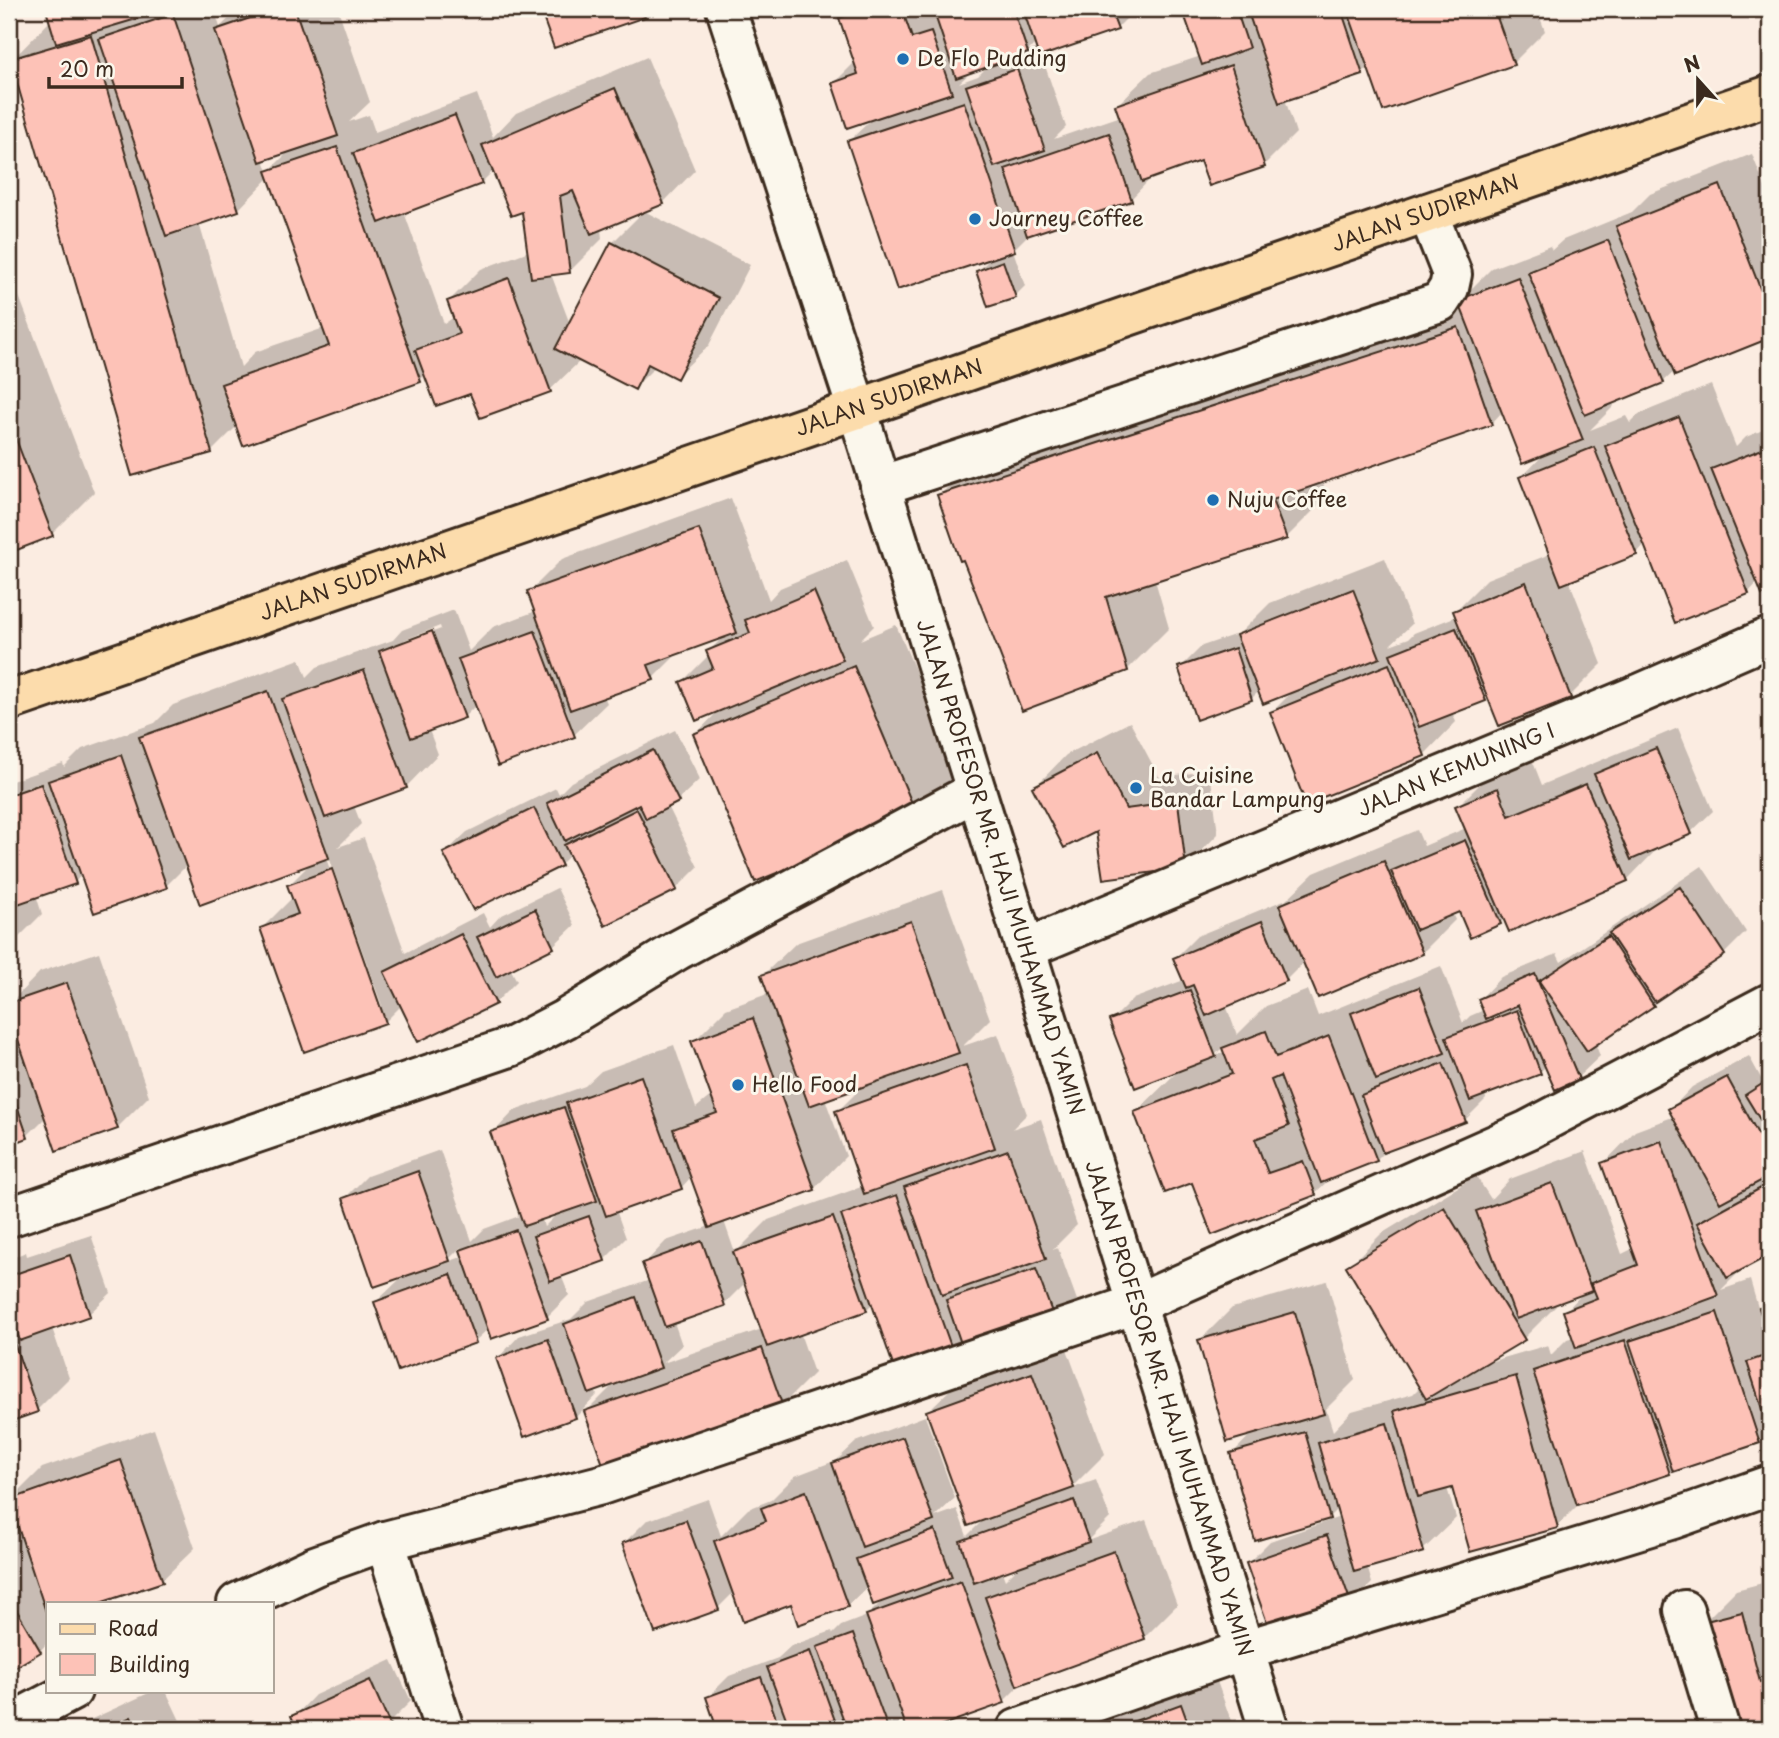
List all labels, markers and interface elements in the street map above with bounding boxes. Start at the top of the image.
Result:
place label: De Flo Pudding [917,41,1067,73]
scale bar [49,46,182,90]
north arrow [1664,46,1734,116]
text: N [1680,47,1704,79]
marker: De Flo Pudding [895,51,911,67]
text: 20 m [60,52,114,84]
street label: JALAN SUDIRMAN [1327,165,1523,259]
place label: Journey Coffee [989,201,1144,233]
marker: Journey Coffee [967,211,983,227]
street label: JALAN SUDIRMAN [791,349,987,443]
place label: Nuju Coffee [1227,482,1347,514]
marker: Nuju Coffee [1205,492,1221,508]
street label: JALAN SUDIRMAN [255,534,450,628]
street label: JALAN PROFESOR MR. HAJI MUHAMMAD YAMIN [909,615,1094,1119]
street label: JALAN KEMUNING I [1352,713,1559,823]
place label: La Cuisine Bandar Lampung [1150,758,1325,814]
marker: La Cuisine Bandar Lampung [1128,780,1144,796]
place label: Hello Food [752,1067,857,1099]
marker: Hello Food [730,1077,746,1093]
street label: JALAN PROFESOR MR. HAJI MUHAMMAD YAMIN [1078,1156,1263,1660]
legend [46,1602,273,1692]
text: Road [108,1611,159,1643]
text: Building [108,1647,190,1679]

